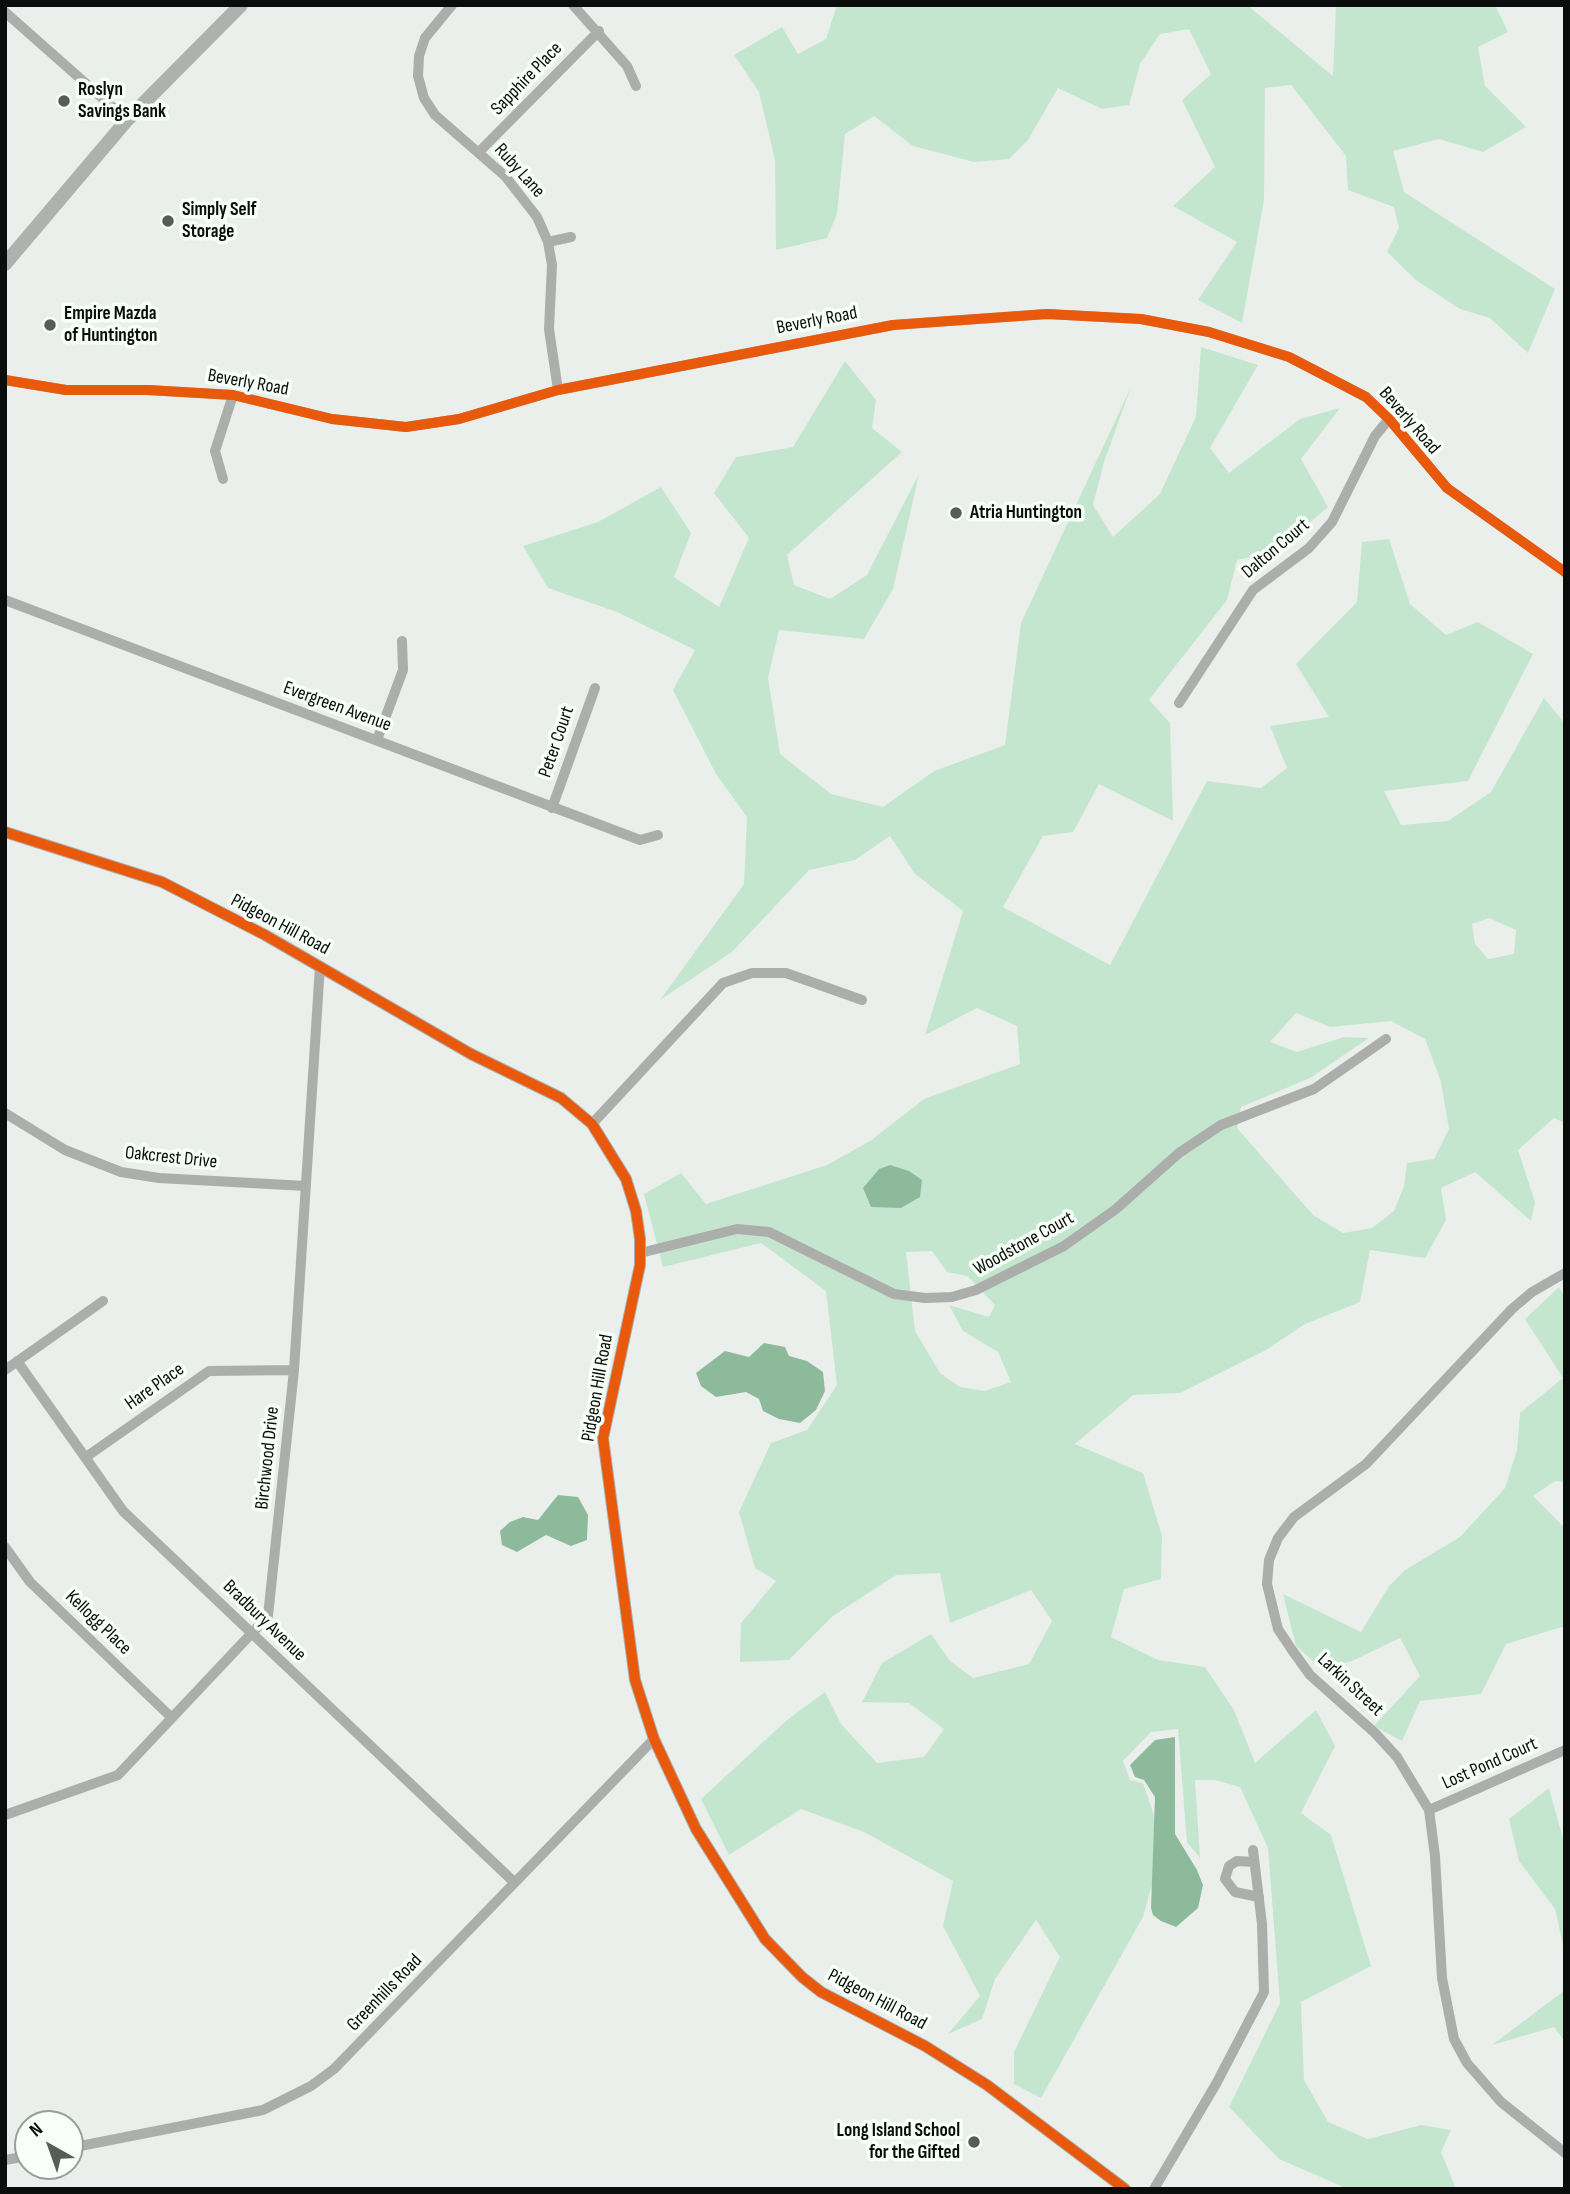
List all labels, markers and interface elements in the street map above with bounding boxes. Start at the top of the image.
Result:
street label: Sapphire Place [487,38,567,120]
place label: Roslyn Savings Bank [78,79,166,123]
marker: Roslyn Savings Bank [56,93,72,109]
street label: Ruby Lane [489,139,549,203]
place label: Simply Self Storage [182,199,256,243]
marker: Simply Self Storage [160,213,176,229]
street label: Beverly Road [775,302,859,340]
place label: Empire Mazda of Huntington [64,303,158,347]
marker: Empire Mazda of Huntington [42,317,58,333]
street label: Beverly Road [206,365,290,401]
street label: Beverly Road [1374,383,1444,459]
place label: Atria Huntington [970,502,1082,524]
marker: Atria Huntington [948,505,964,521]
street label: Dalton Court [1238,514,1314,584]
street label: Evergreen Avenue [280,677,394,737]
street label: Peter Court [534,703,580,781]
street label: Pidgeon Hill Road [227,889,333,961]
street label: Oakcrest Drive [124,1142,218,1174]
street label: Woodstone Court [970,1207,1078,1281]
street label: Pidgeon Hill Road [577,1333,619,1443]
street label: Hare Place [121,1359,189,1415]
street label: Birchwood Drive [251,1405,285,1511]
street label: Bradbury Avenue [218,1576,310,1666]
street label: Kellogg Place [60,1586,136,1660]
street label: Larkin Street [1312,1649,1388,1721]
street label: Lost Pond Court [1439,1733,1541,1795]
street label: Greenhills Road [343,1950,427,2036]
street label: Pidgeon Hill Road [824,1964,930,2036]
north arrow [14,2110,84,2180]
text: N [25,2118,48,2142]
place label: Long Island School for the Gifted [837,2120,960,2164]
marker: Long Island School for the Gifted [966,2134,982,2150]

